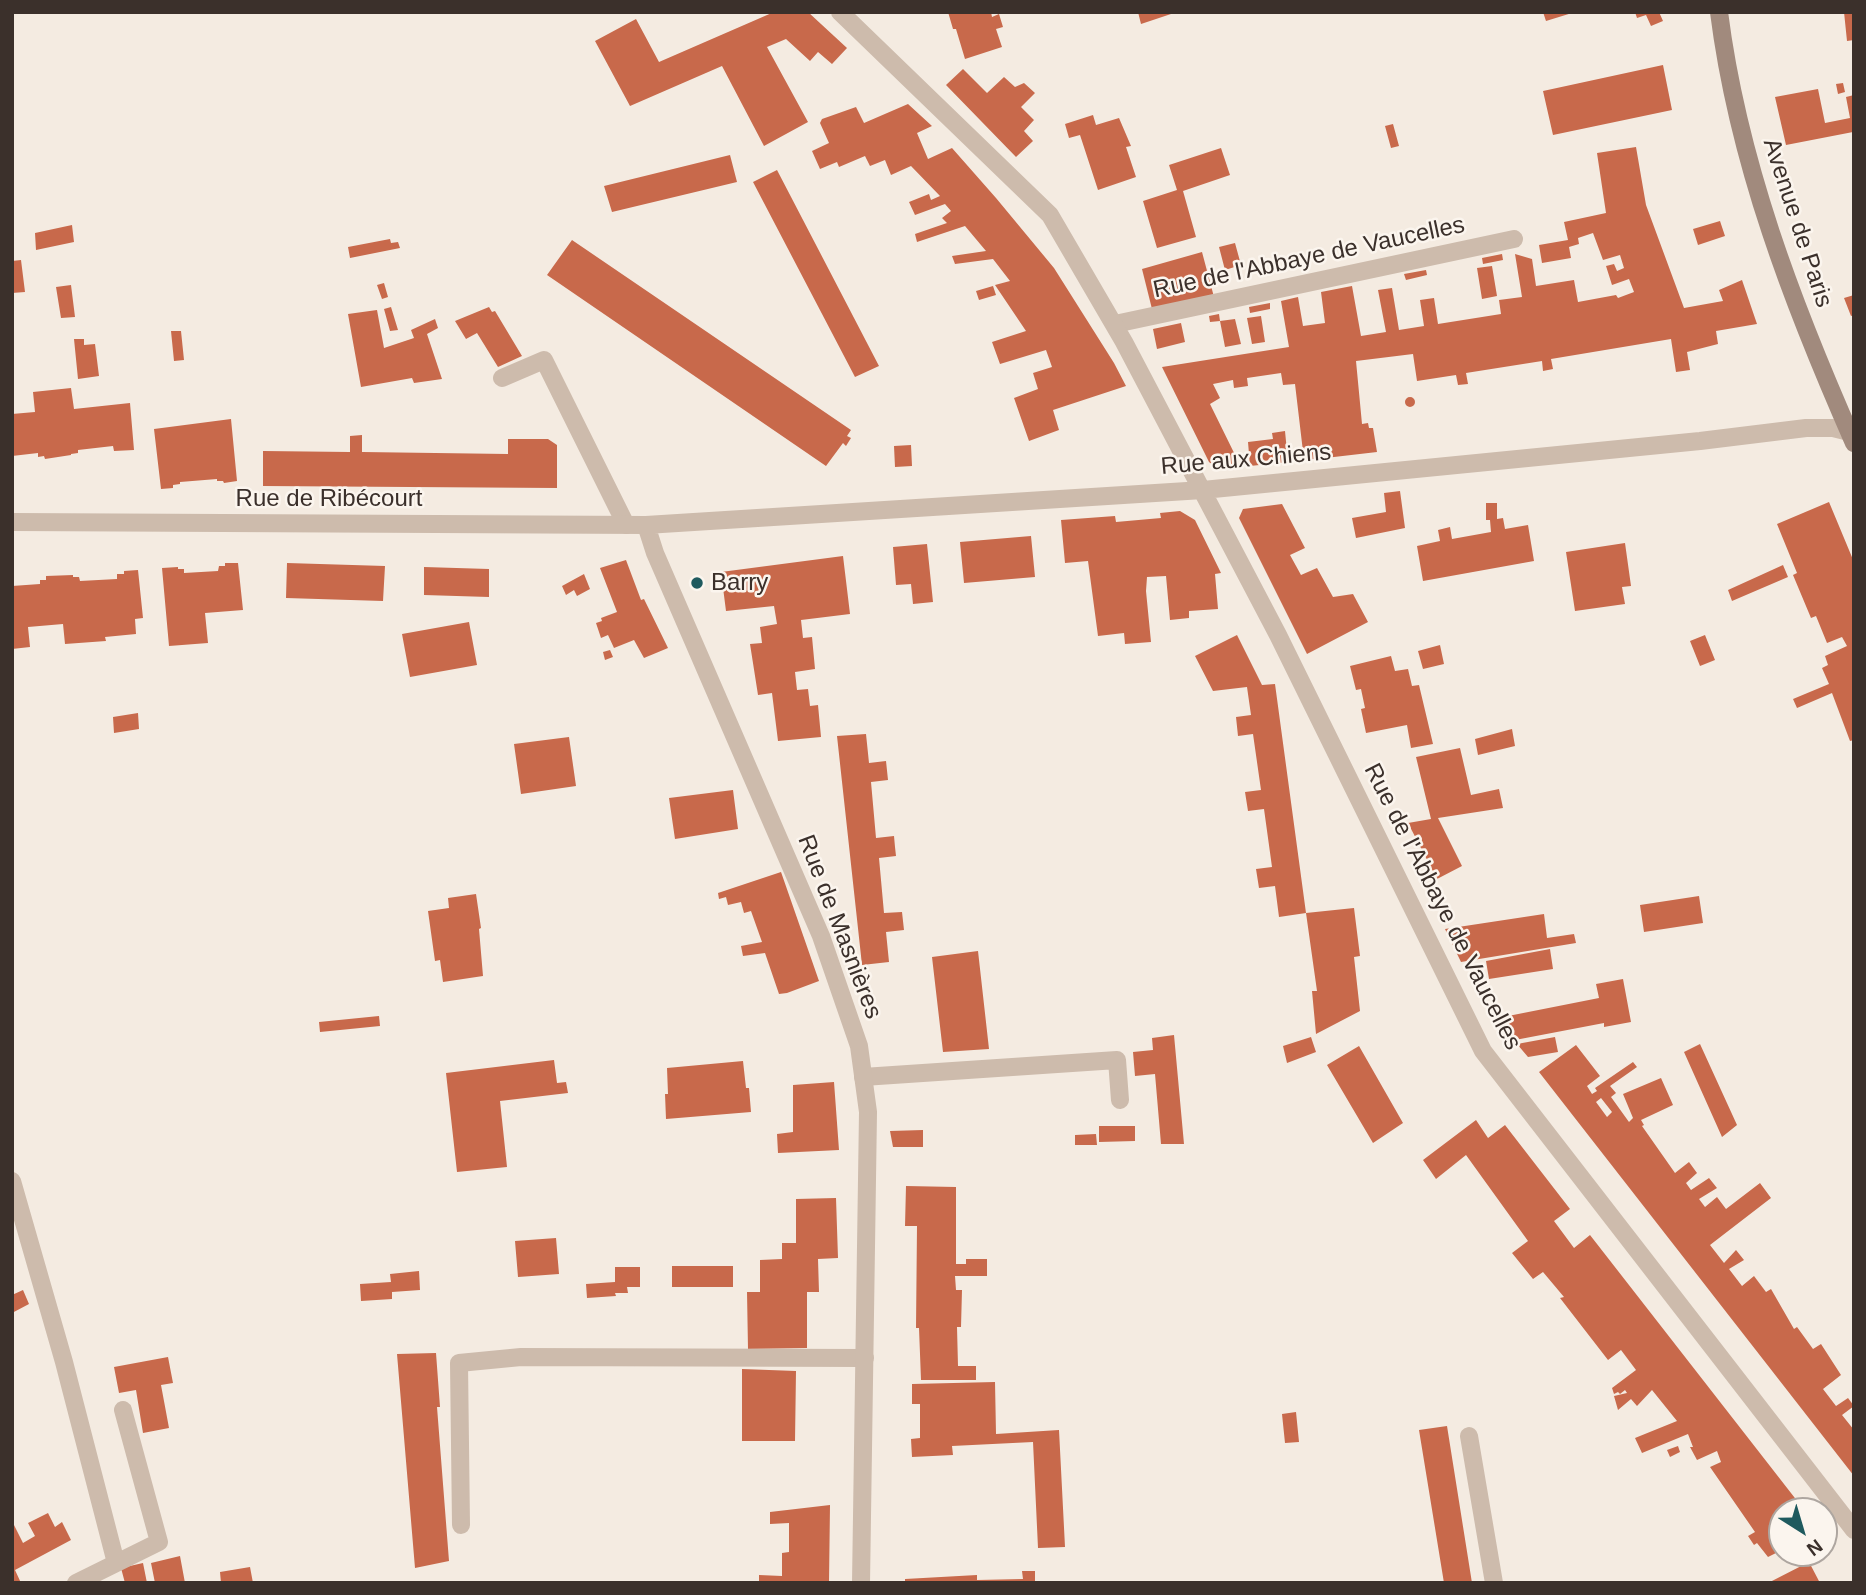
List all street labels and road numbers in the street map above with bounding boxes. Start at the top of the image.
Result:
street label: Avenue de Paris [1756,135,1838,311]
street label: Rue de l'Abbaye de Vaucelles [1151,211,1467,305]
street label: Rue aux Chiens [1160,438,1332,482]
street label: Rue de Ribécourt [236,485,422,513]
street label: Rue de l'Abbaye de Vaucelles [1357,759,1527,1055]
street label: Rue de Masnières [791,831,887,1023]

